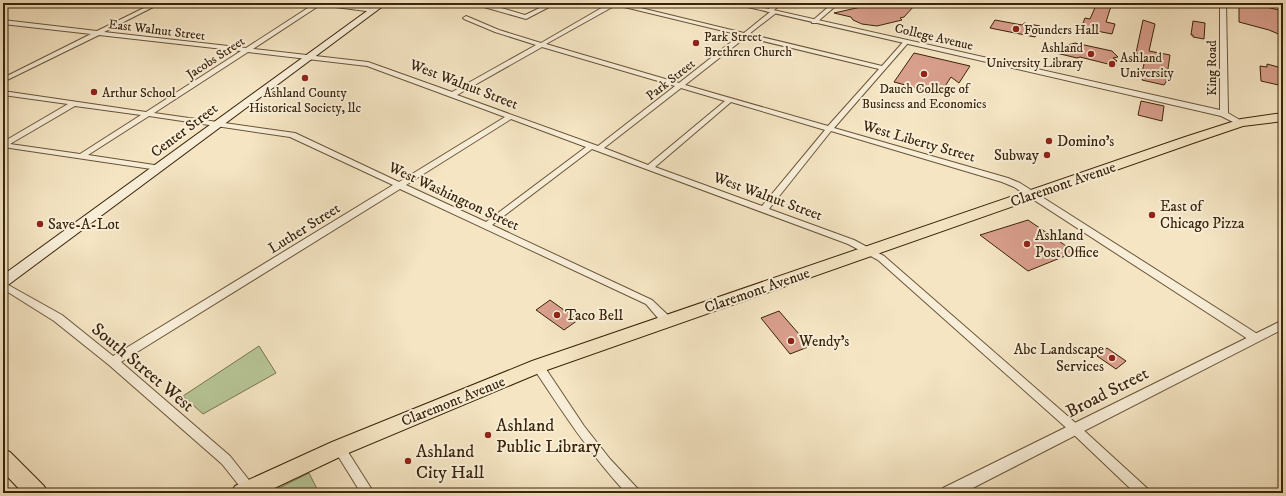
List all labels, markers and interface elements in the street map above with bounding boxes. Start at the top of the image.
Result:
street label: East Walnut Street [108,16,206,44]
street label: College Avenue [893,20,975,54]
place label: Founders Hall [1024,22,1099,38]
marker: Founders Hall [1011,24,1021,34]
place label: Park Street Brethren Church [704,29,792,60]
street label: Jacobs Street [183,33,248,83]
marker: Park Street Brethren Church [691,38,701,48]
place label: Ashland University Library [986,40,1084,71]
street label: King Road [1204,40,1220,96]
marker: Ashland University Library [1086,49,1096,59]
place label: Ashland University [1120,50,1175,81]
street label: West Walnut Street [406,55,521,114]
street label: Park Street [643,56,698,104]
marker: Ashland University [1107,59,1117,69]
marker: Dauch College of Business and Economics [919,69,929,79]
marker: Ashland County Historical Society, llc [300,73,310,83]
place label: Dauch College of Business and Economics [862,81,986,112]
place label: Arthur School [102,85,176,101]
place label: Ashland County Historical Society, llc [249,85,361,116]
marker: Arthur School [89,87,99,97]
street label: Center Street [147,99,222,162]
street label: West Liberty Street [859,116,978,167]
place label: Domino's [1057,132,1114,151]
marker: Domino's [1044,136,1054,146]
place label: Subway [994,146,1040,165]
marker: Subway [1042,150,1052,160]
street label: West Washington Street [385,157,522,235]
street label: Claremont Avenue [1008,158,1118,211]
street label: West Walnut Street [710,168,825,225]
place label: East of Chicago Pizza [1160,197,1245,233]
street label: Luther Street [265,199,344,258]
marker: East of Chicago Pizza [1147,210,1157,220]
place label: Save-A-Lot [48,215,120,234]
marker: Save-A-Lot [35,219,45,229]
place label: Ashland Post Office [1035,226,1099,262]
marker: Ashland Post Office [1022,239,1032,249]
street label: Claremont Avenue [702,264,812,317]
place label: Taco Bell [565,306,624,325]
marker: Taco Bell [552,310,562,320]
street label: South Street West [87,318,198,417]
place label: Wendy's [798,332,849,351]
marker: Wendy's [786,336,796,346]
place label: Abc Landscape Services [1014,340,1104,376]
marker: Abc Landscape Services [1107,353,1117,363]
street label: Broad Street [1062,363,1153,423]
street label: Claremont Avenue [399,372,508,431]
place label: Ashland Public Library [496,415,601,458]
marker: Ashland Public Library [483,430,493,440]
place label: Ashland City Hall [416,441,485,484]
marker: Ashland City Hall [403,456,413,466]

